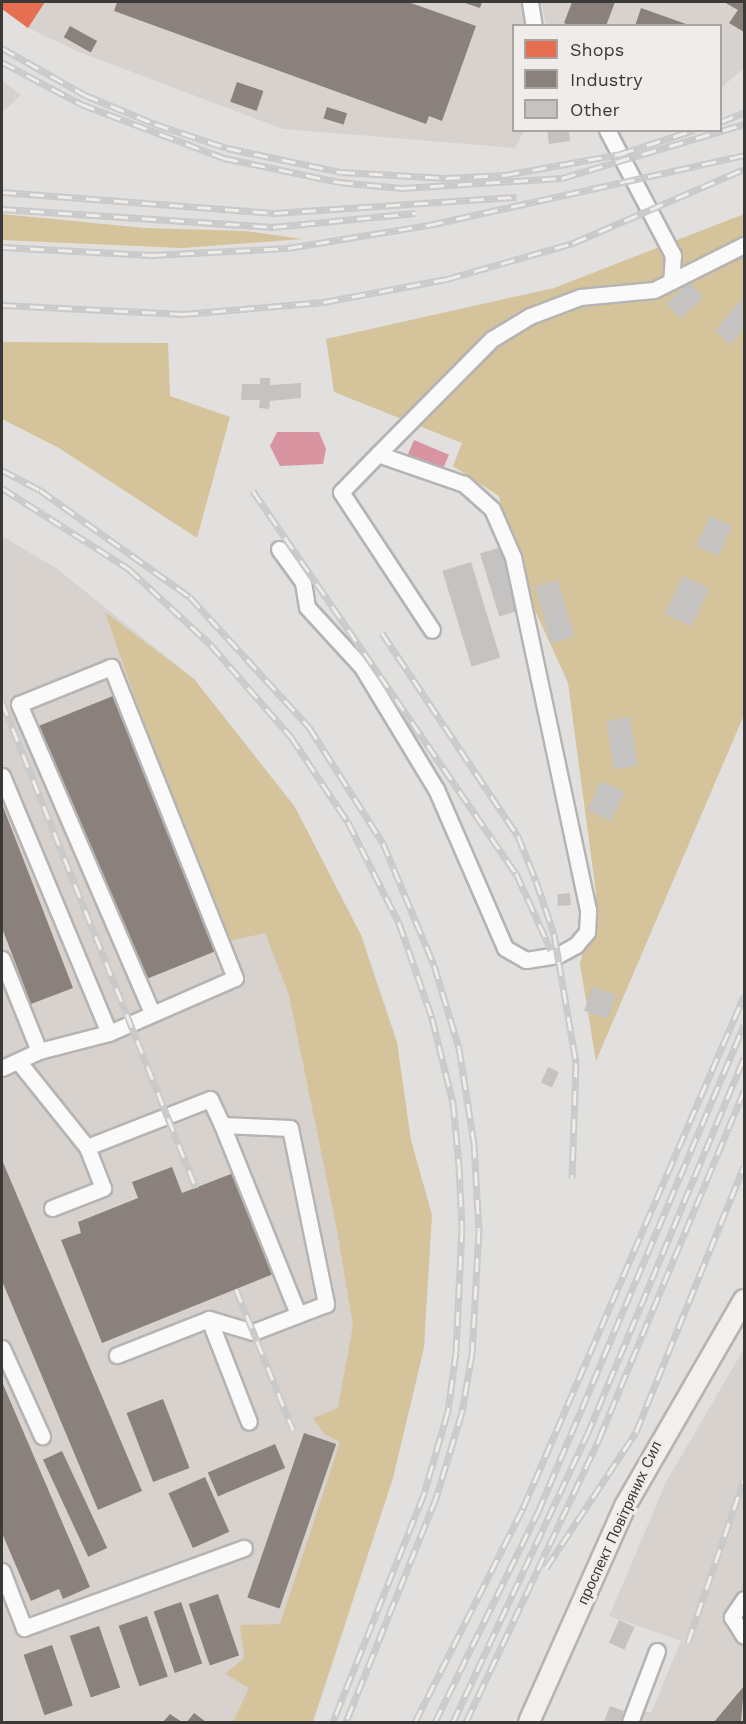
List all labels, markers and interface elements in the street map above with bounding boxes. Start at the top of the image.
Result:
legend [512,24,722,132]
text: Shops [570,39,624,60]
text: Industry [570,69,642,90]
text: Other [570,99,620,120]
street label: проспект Повітряних Сил [574,1438,666,1608]

